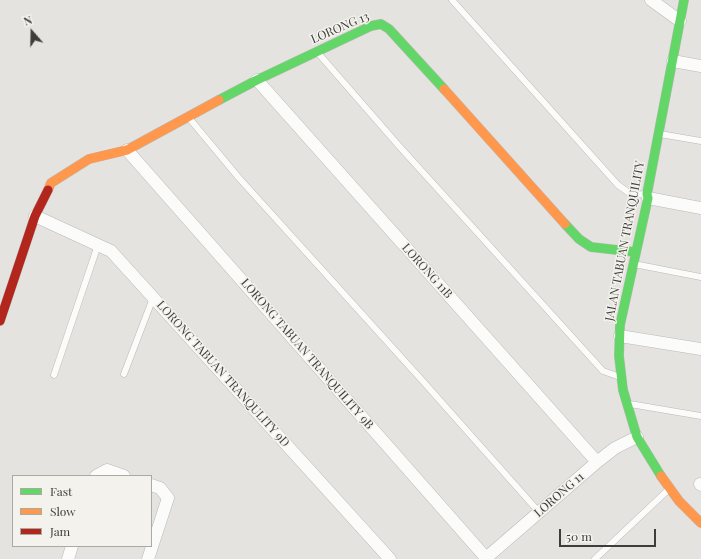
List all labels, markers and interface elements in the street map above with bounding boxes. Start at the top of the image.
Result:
street label: LORONG 13 [309,9,371,47]
north arrow [12,12,52,52]
text: N [21,12,34,29]
street label: JALAN TABUAN TRANQUILITY [602,160,648,322]
street label: LORONG 11B [399,241,455,301]
street label: LORONG TABUAN TRANQUILITY 9B [238,276,376,432]
street label: LORONG TABUAN TRANQULITY 9D [153,298,293,450]
street label: LORONG 11 [531,470,587,520]
legend [12,475,152,547]
text: Fast [50,483,72,499]
text: Slow [50,503,76,519]
scale bar [561,521,658,547]
text: Jam [50,523,70,539]
text: 50 m [566,528,592,544]

